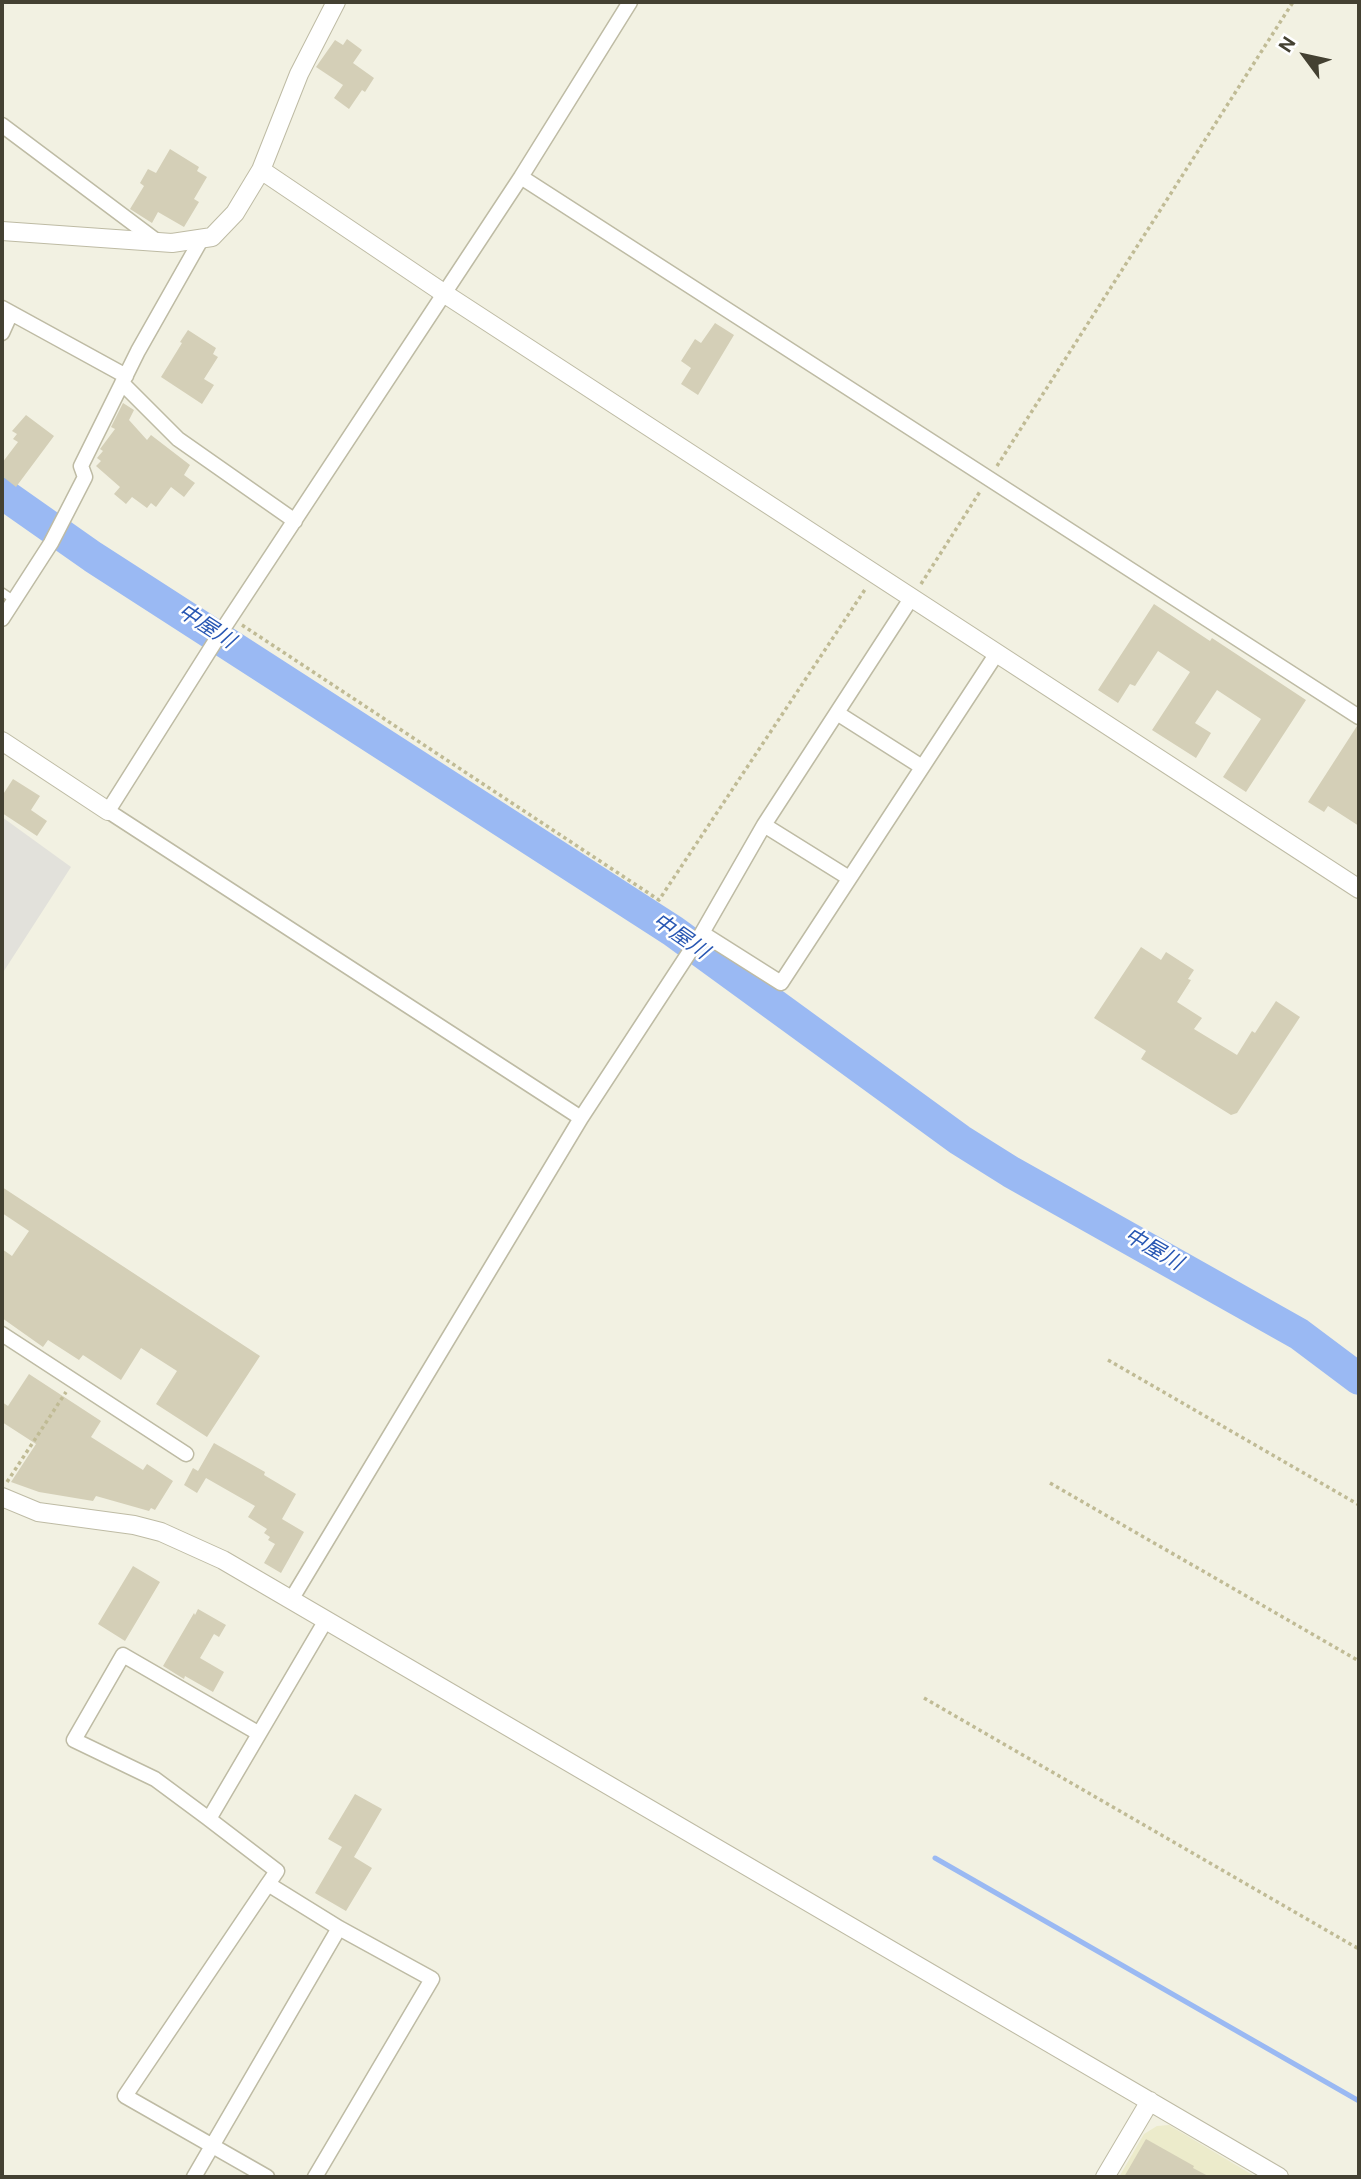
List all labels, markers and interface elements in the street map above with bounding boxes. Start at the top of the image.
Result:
north arrow [1270,21,1340,91]
text: N [1273,32,1301,57]
water label: 中屋川 [173,599,239,655]
water label: 中屋川 [647,909,713,965]
water label: 中屋川 [1119,1223,1187,1277]

